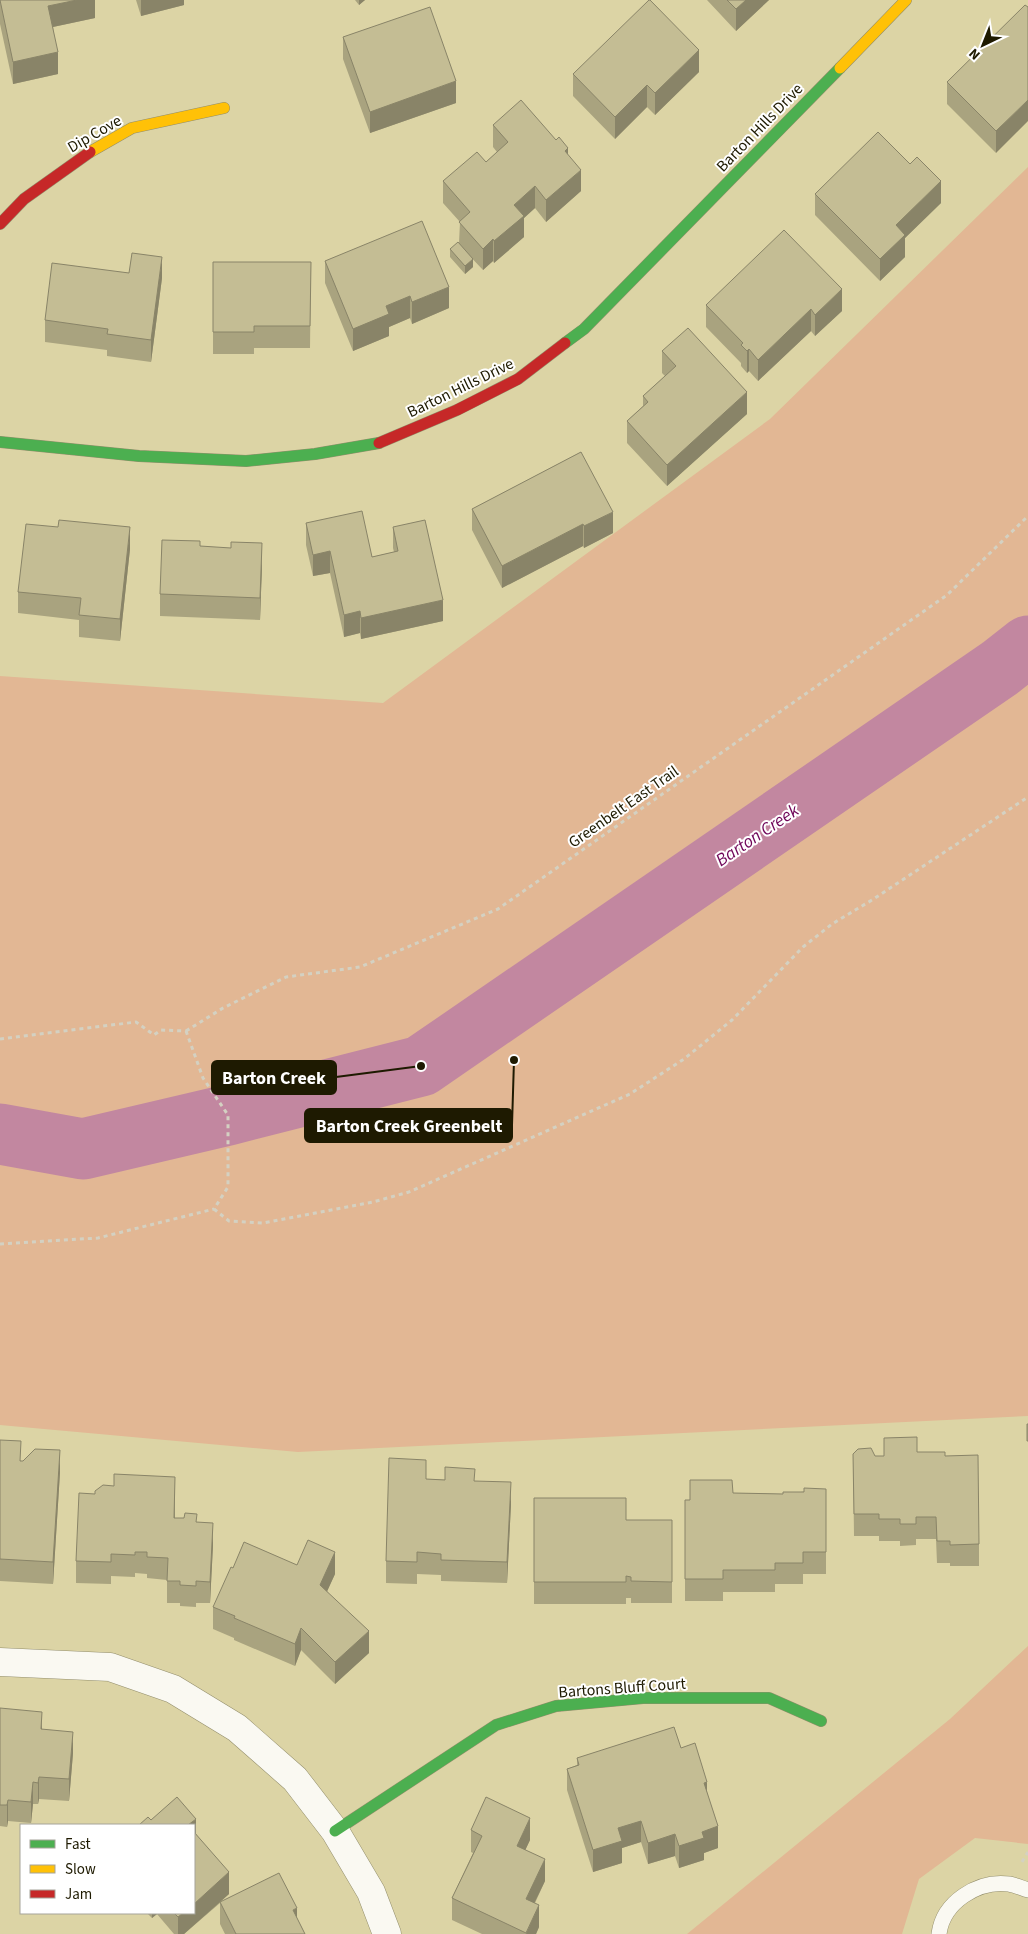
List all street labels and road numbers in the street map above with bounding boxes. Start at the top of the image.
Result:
street label: Barton Hills Drive [712,78,808,177]
street label: Dip Cove [63,110,126,158]
street label: Barton Hills Drive [404,353,517,423]
street label: Greenbelt East Trail [564,761,683,853]
street label: Bartons Bluff Court [558,1673,687,1703]

